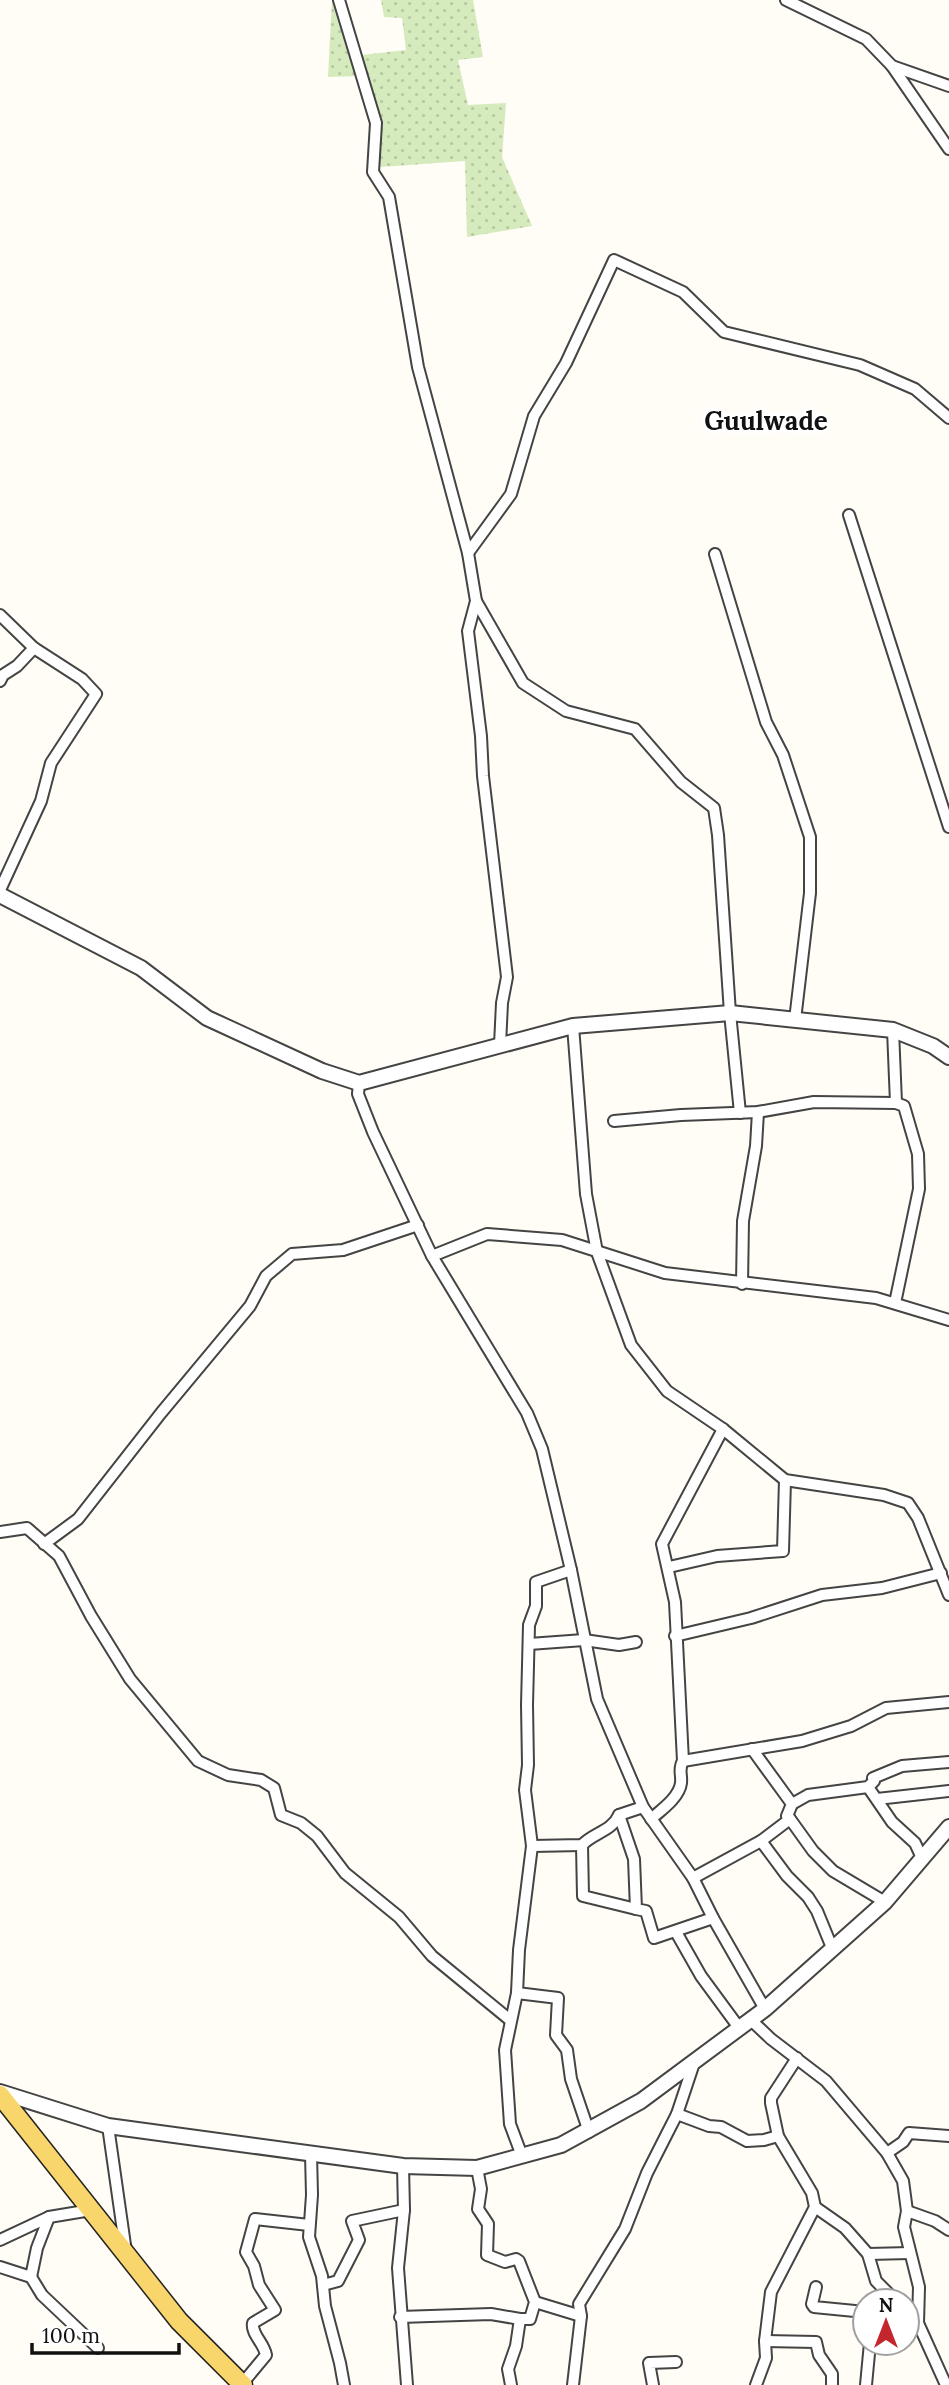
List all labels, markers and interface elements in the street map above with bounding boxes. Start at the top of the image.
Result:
district label: Guulwade [704,404,828,437]
north arrow [851,2287,921,2357]
text: N [879,2293,894,2317]
scale bar [32,2312,178,2356]
text: 100 m [42,2322,100,2349]

